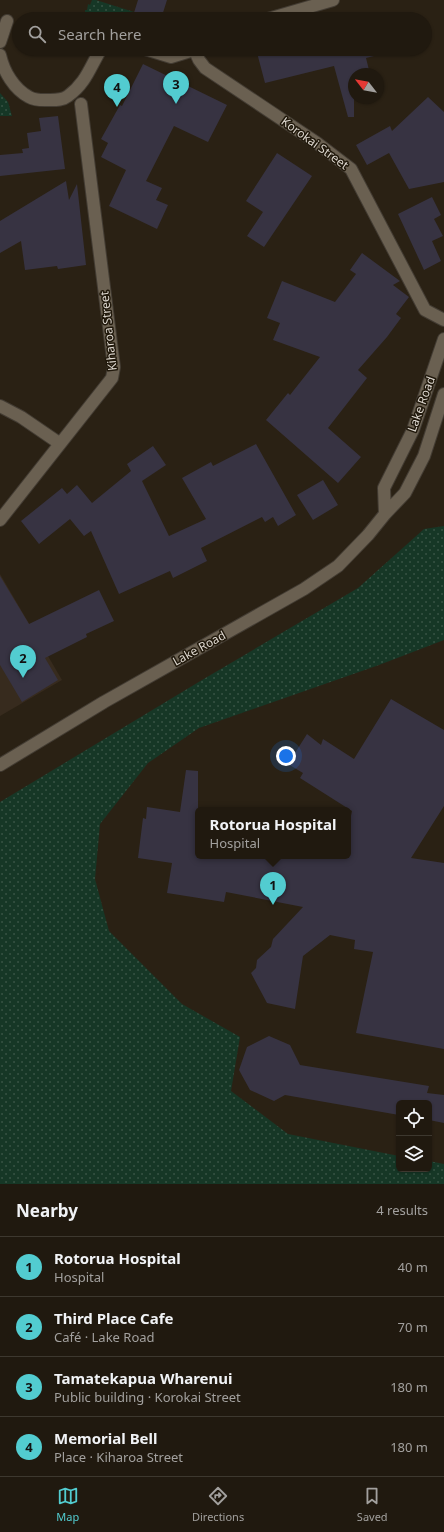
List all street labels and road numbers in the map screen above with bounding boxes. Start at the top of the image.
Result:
street label: Korokai Street [278,113,353,174]
street label: Kiharoa Street [95,290,121,372]
street label: Lake Road [403,374,439,434]
street label: Lake Road [169,626,229,670]

